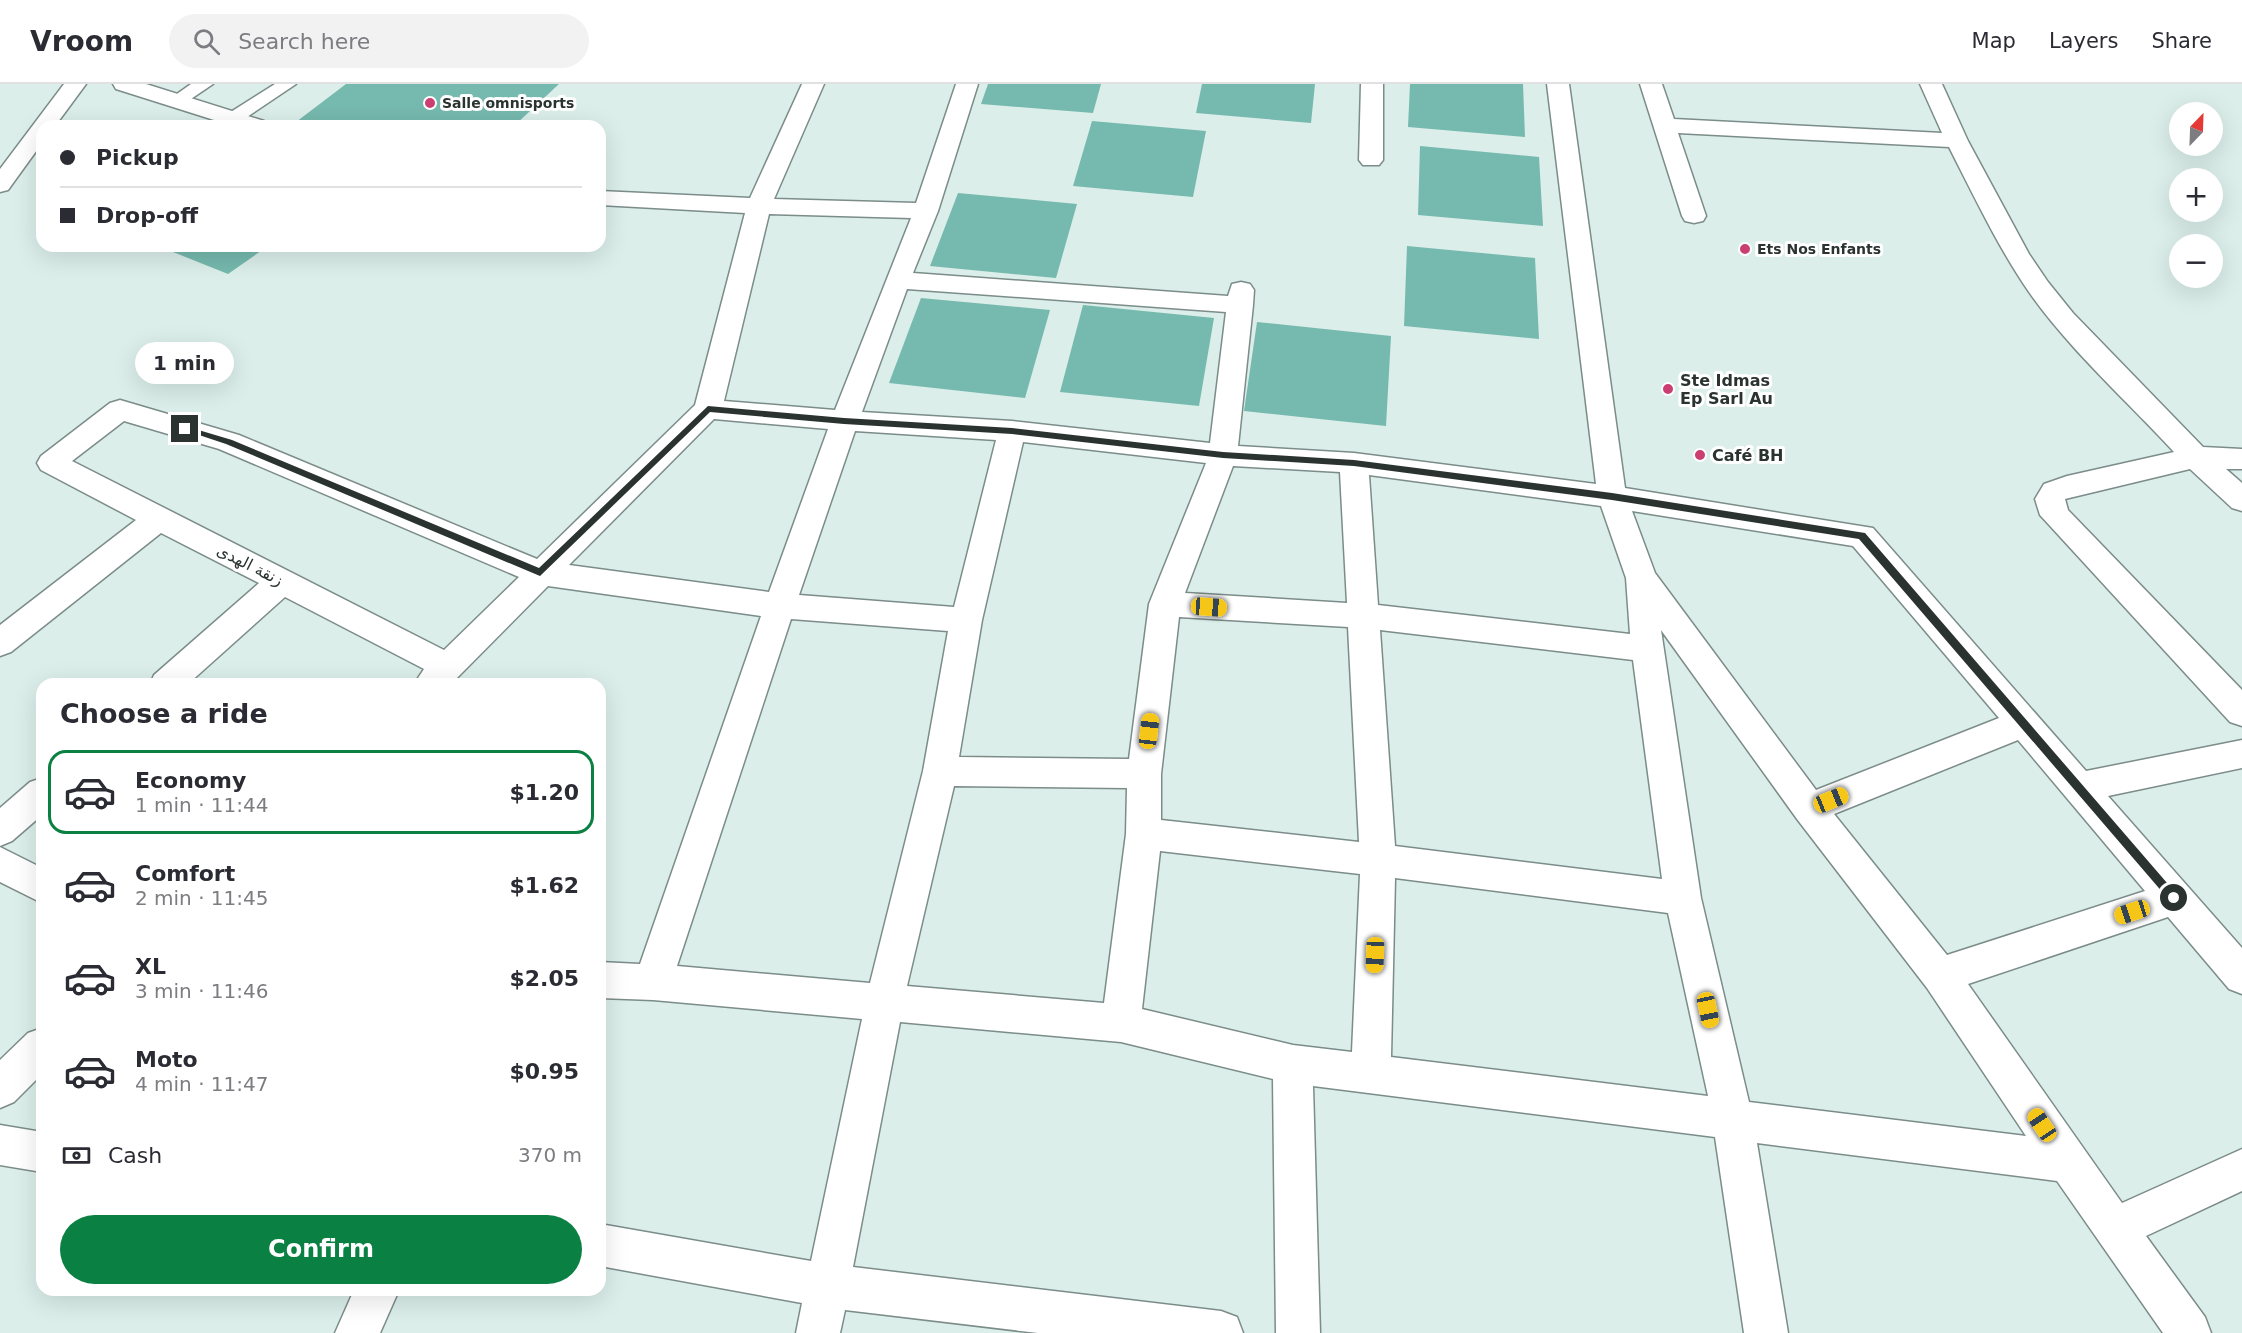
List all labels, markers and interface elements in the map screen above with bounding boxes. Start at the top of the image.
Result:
search box [169,14,589,68]
text: Vroom [30,25,133,58]
icon: search [190,25,223,58]
text: Search here [238,29,370,54]
text: Map [1972,29,2016,53]
text: Layers [2049,29,2118,53]
text: Share [2151,29,2212,53]
place label: Salle omnisports [442,95,574,111]
marker: Salle omnisports [423,96,437,110]
north arrow [2169,102,2223,156]
map controls [2169,102,2223,288]
text: Pickup [96,145,179,170]
button: + [2169,168,2223,222]
text: Drop-off [96,203,198,228]
button: − [2169,234,2223,288]
place label: Ets Nos Enfants [1757,241,1881,257]
marker: Ets Nos Enfants [1738,242,1752,256]
callout: 1 min [136,342,234,384]
text: 1 min [153,351,216,375]
place label: Ste Idmas Ep Sarl Au [1680,371,1773,408]
marker: Ste Idmas Ep Sarl Au [1661,382,1675,396]
route end [171,415,198,442]
place label: Café BH [1712,446,1784,465]
marker: Café BH [1693,448,1707,462]
street label: زنقة الهدى [213,540,286,591]
car [1190,597,1228,617]
text: Choose a ride [60,698,268,729]
car [1138,712,1160,750]
icon: car [63,765,117,819]
text: Economy [135,768,246,793]
text: $1.20 [509,780,579,805]
car [1811,785,1851,815]
text: 1 min · 11:44 [135,793,269,817]
icon: car [63,858,117,912]
text: Comfort [135,861,235,886]
text: $1.62 [509,873,579,898]
route start [2160,884,2187,911]
text: 2 min · 11:45 [135,886,269,910]
car [2112,898,2152,926]
car [1365,937,1385,973]
icon: car [63,951,117,1005]
text: XL [135,954,166,979]
text: $2.05 [509,966,579,991]
text: 3 min · 11:46 [135,979,269,1003]
car [1695,991,1721,1029]
icon: car [63,1044,117,1098]
text: Moto [135,1047,198,1072]
text: $0.95 [509,1059,579,1084]
text: 4 min · 11:47 [135,1072,269,1096]
car [2024,1105,2060,1145]
icon: cash [60,1139,93,1172]
text: Cash [108,1143,162,1168]
text: 370 m [518,1143,582,1167]
button: Confirm [60,1215,582,1284]

